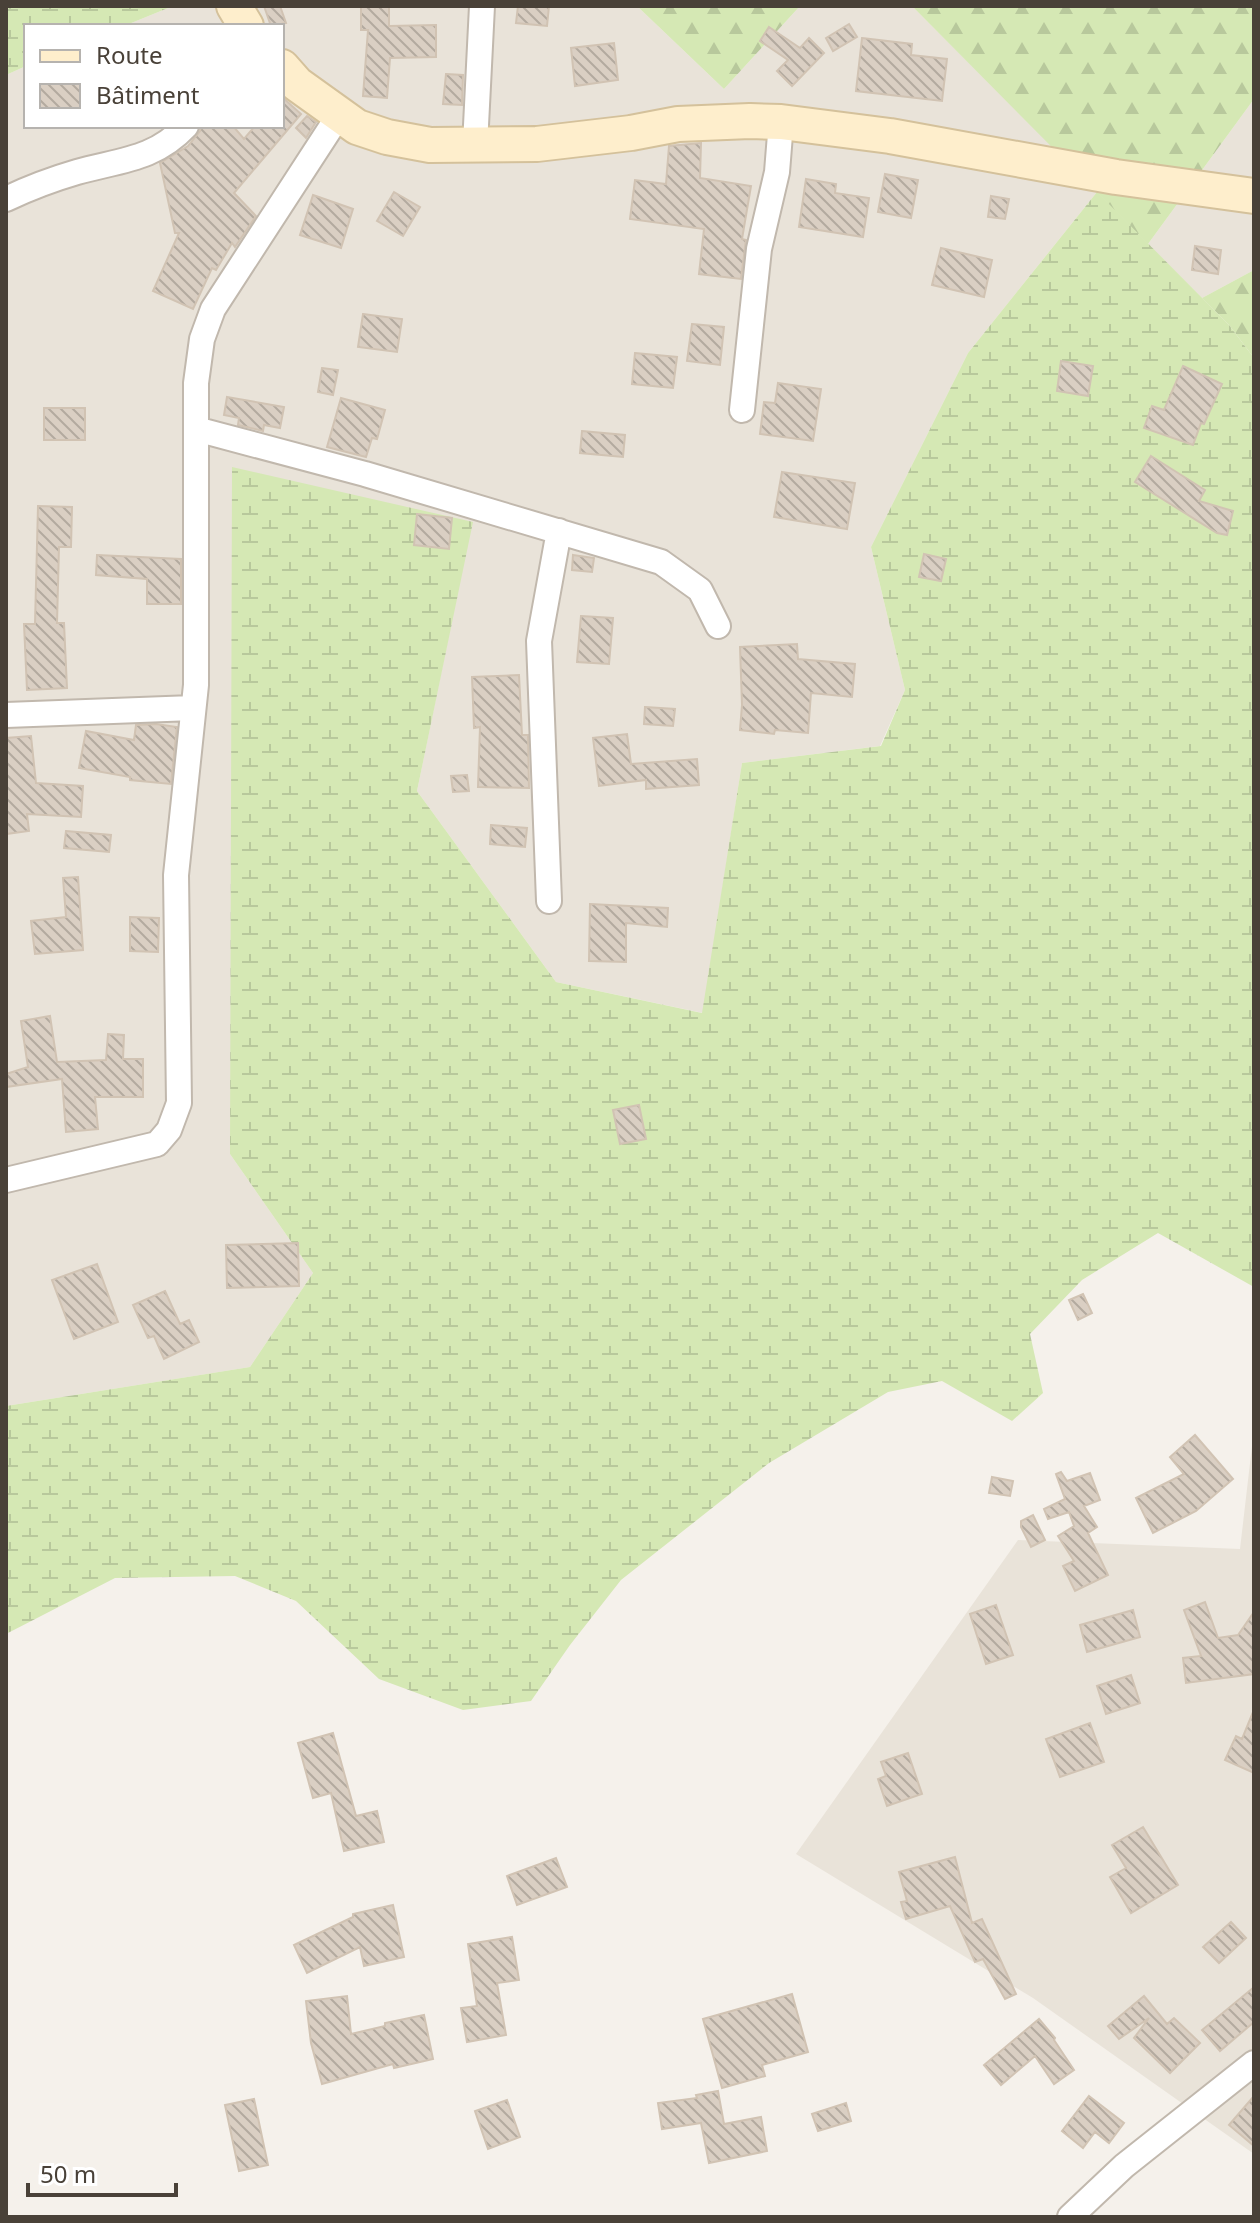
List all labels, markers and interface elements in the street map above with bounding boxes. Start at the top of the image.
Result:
legend [24,24,284,128]
text: Route [96,38,162,71]
text: Bâtiment [96,78,200,111]
scale bar [28,2147,176,2197]
text: 50 m [40,2157,96,2190]

